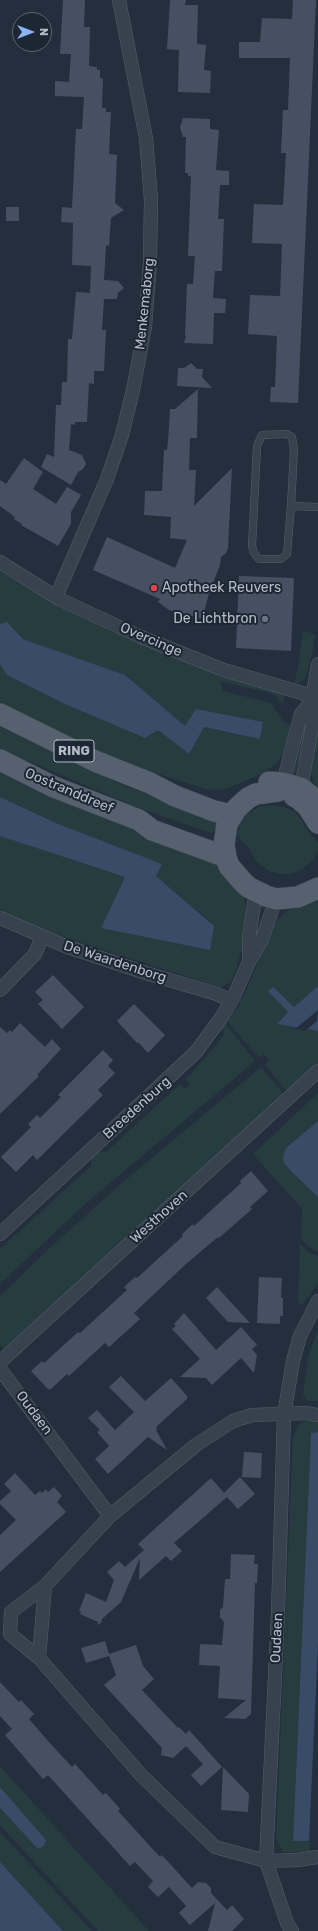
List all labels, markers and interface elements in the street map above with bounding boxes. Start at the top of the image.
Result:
north arrow [12,12,52,52]
text: N [37,28,50,36]
street label: Menkemaborg [132,257,158,351]
place label: Apotheek Reuvers [162,580,281,596]
marker: Apotheek Reuvers [149,583,159,593]
place label: De Lichtbron [173,611,257,627]
marker: De Lichtbron [260,614,270,624]
street label: Overcinge [117,619,185,661]
road number: RING [54,740,94,762]
street label: Oostranddreef [22,765,116,817]
street label: De Waardenborg [62,937,168,987]
street label: Breedenburg [100,1073,174,1143]
street label: Westhoven [127,1187,191,1247]
street label: Oudaen [12,1388,56,1438]
street label: Oudaen [267,1612,287,1664]

